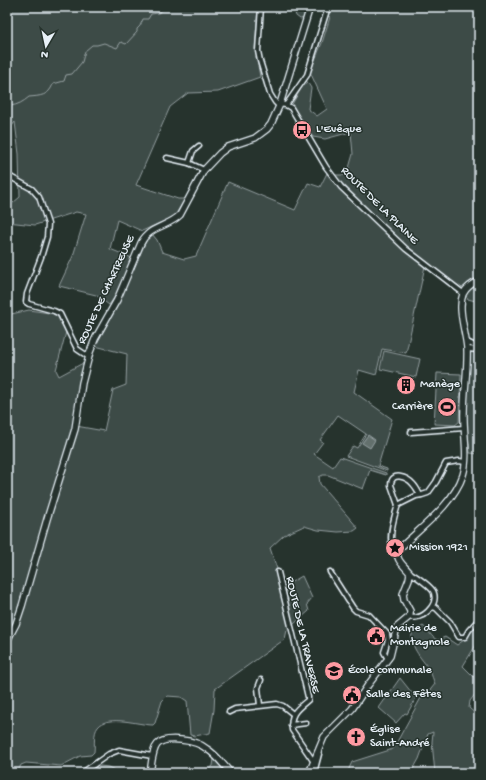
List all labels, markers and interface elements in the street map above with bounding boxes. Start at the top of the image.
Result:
north arrow [26,26,66,66]
text: N [40,47,49,60]
bus stop icon: L'Evêque [291,119,313,141]
place label: L'Evêque [316,123,362,137]
street label: ROUTE DE LA PLAINE [337,164,421,248]
street label: ROUTE DE CHARTREUSE [76,233,139,347]
building icon: Manège [395,374,417,396]
place label: Manège [420,378,461,392]
sports icon: Carrière [436,396,458,418]
place label: Carrière [392,400,434,414]
place icon: Mission 1921 [384,537,406,559]
place label: Mission 1921 [409,541,468,555]
street label: ROUTE DE LA TRAVERSE [282,575,322,695]
place label: Mairie de Montagnole [390,622,450,650]
public building icon: Mairie de Montagnole [365,625,387,647]
school or university icon: École communale [323,660,345,682]
place label: École communale [348,664,432,678]
public building icon: Salle des Fêtes [341,684,363,706]
place label: Salle des Fêtes [366,688,441,702]
place label: Église Saint-André [370,723,430,751]
church icon: Église Saint-André [345,726,367,748]

